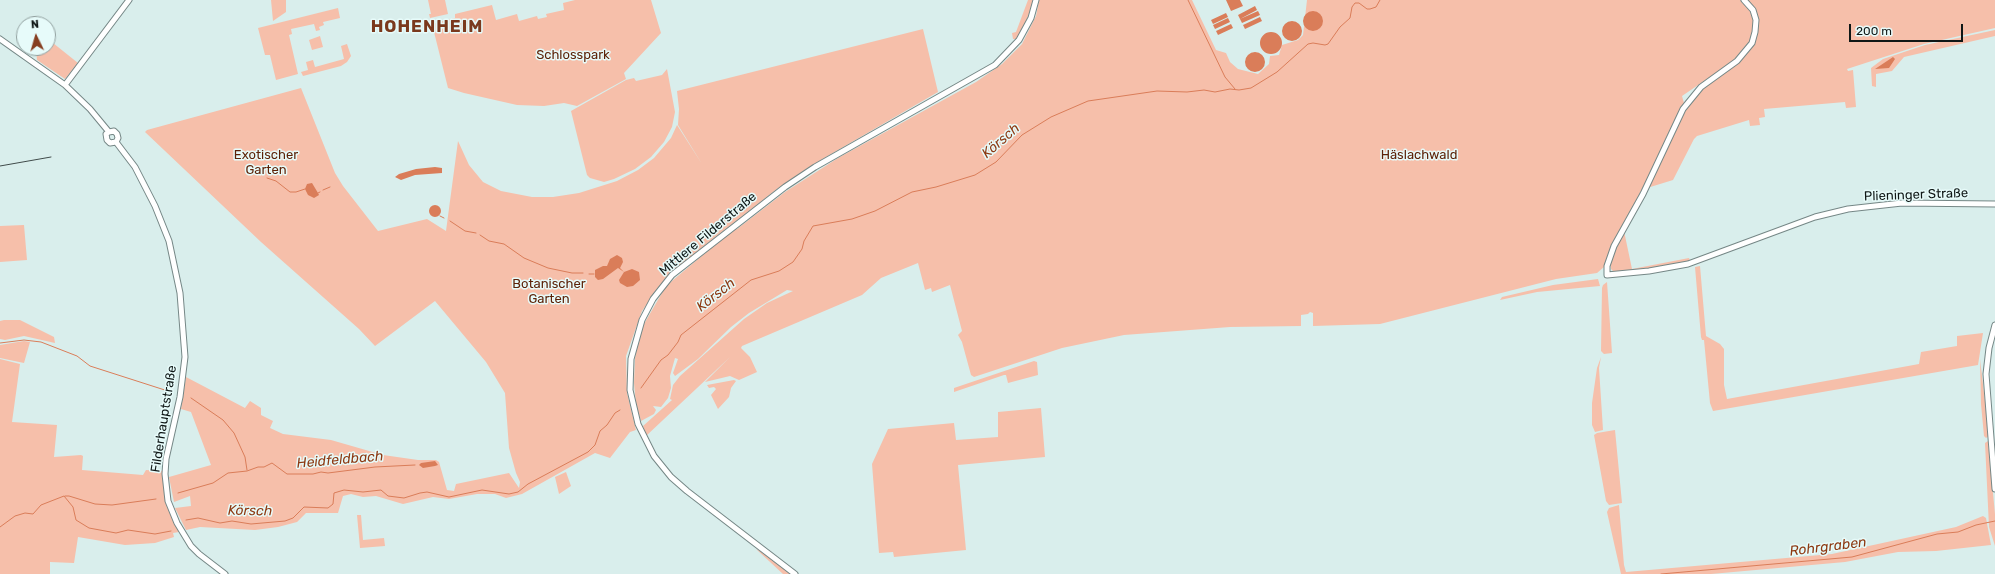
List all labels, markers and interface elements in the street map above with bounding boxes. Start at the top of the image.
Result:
north arrow [16,16,56,56]
scale bar [1851,16,1965,42]
district label: HOHENHEIM [371,17,483,37]
text: N [30,18,40,31]
text: 200 m [1856,24,1892,38]
park label: Schlosspark [536,47,610,63]
water label: Körsch [979,120,1023,162]
park label: Exotischer Garten [234,147,298,178]
park label: Häslachwald [1381,147,1457,163]
street label: Plieninger Straße [1864,185,1968,205]
street label: Mittlere Filderstraße [656,189,760,279]
water label: Körsch [693,275,739,315]
park label: Botanischer Garten [512,276,586,307]
street label: Filderhauptstraße [148,364,180,474]
water label: Heidfeldbach [296,448,384,472]
water label: Körsch [228,502,272,520]
water label: Rohrgraben [1789,534,1867,560]

